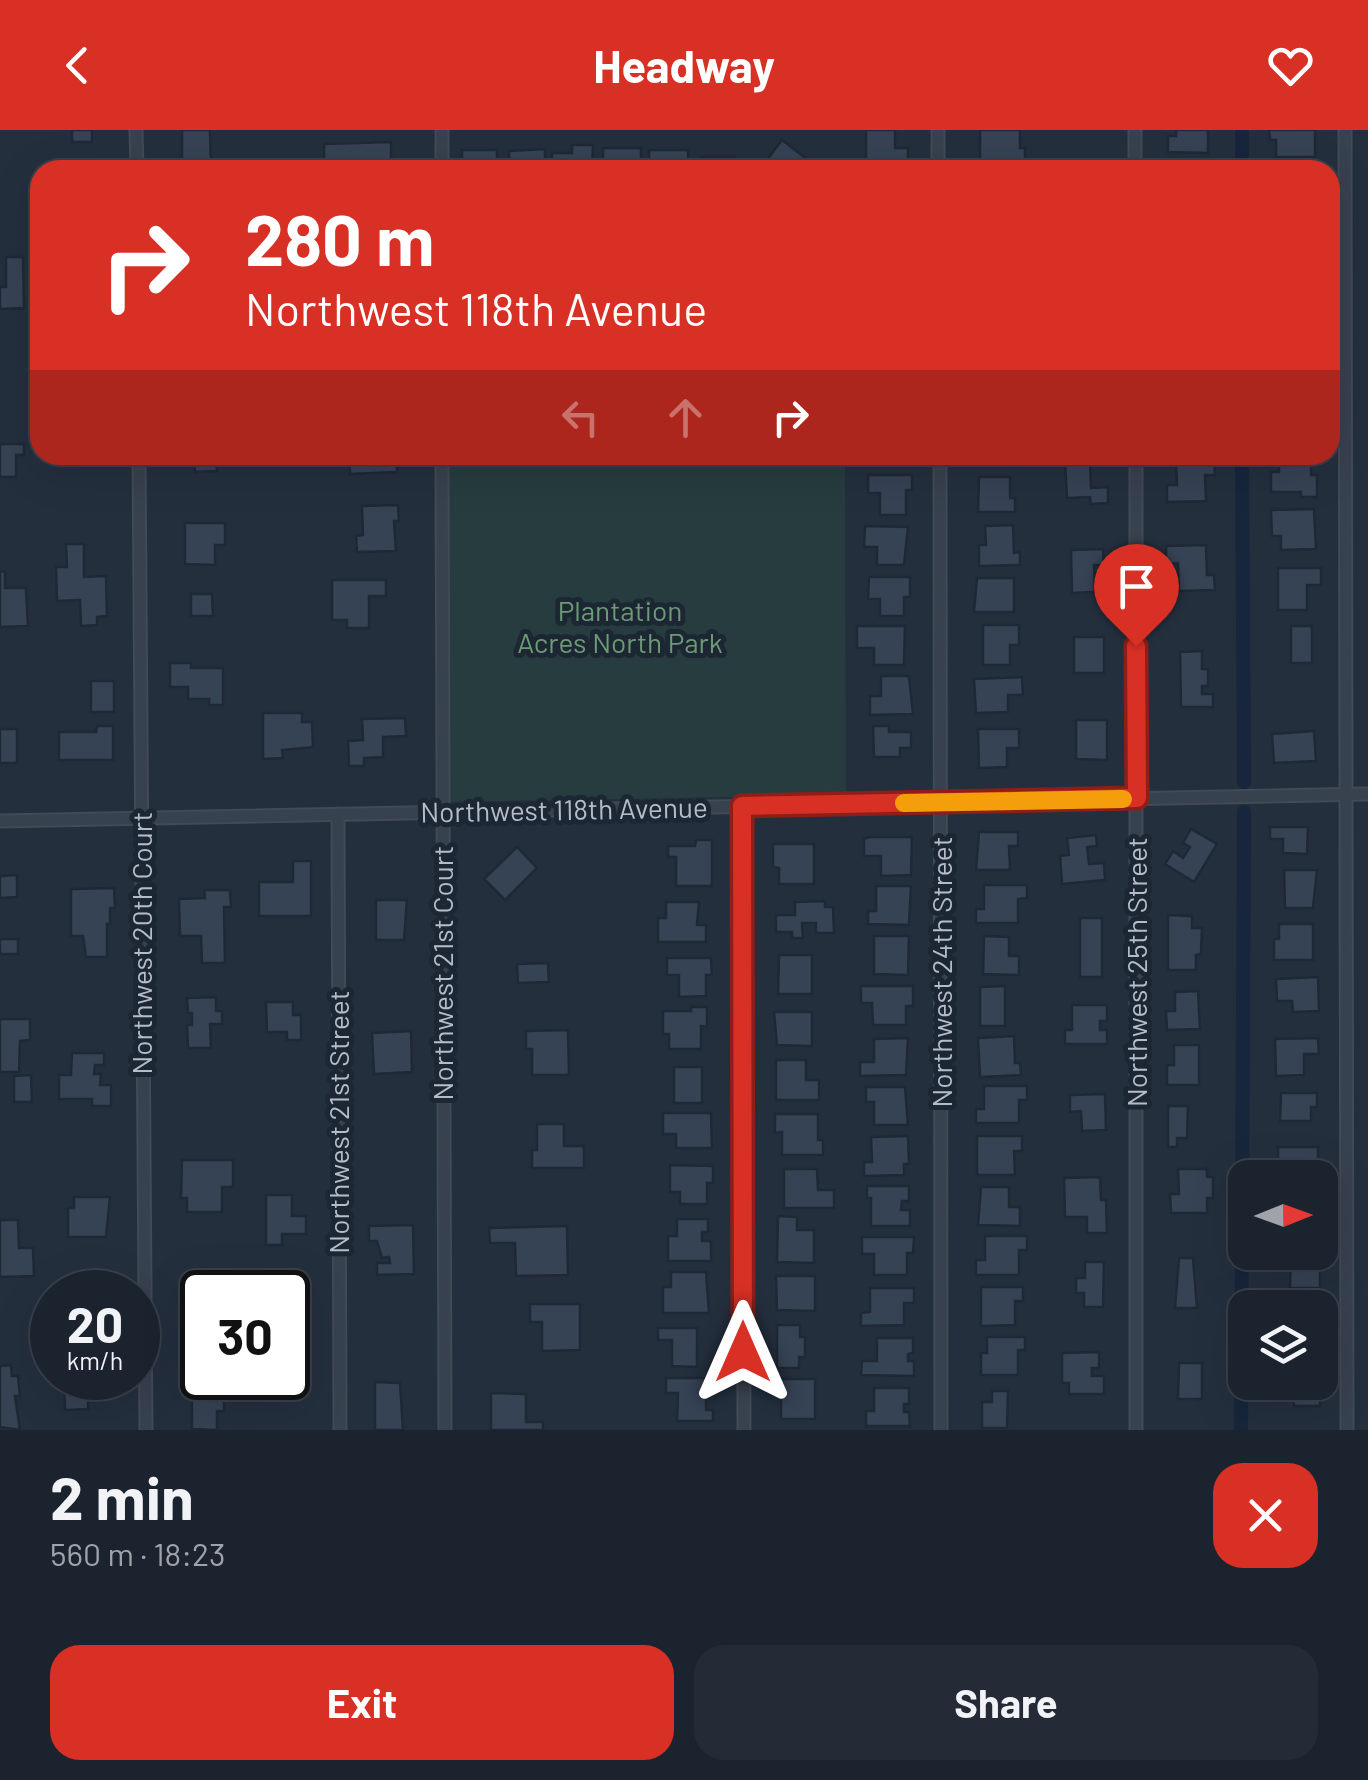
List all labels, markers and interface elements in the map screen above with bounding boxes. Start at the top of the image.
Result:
icon: back [50,38,105,93]
text: Headway [593,38,775,92]
icon: heart [1263,38,1318,93]
text: 280 m [245,196,434,280]
icon: right [80,200,210,330]
text: Northwest 118th Avenue [245,281,707,335]
icon: left [553,390,608,445]
icon: ahead [658,390,713,445]
icon: right [763,390,818,445]
pin [1094,544,1179,647]
icon: arrive [1109,559,1164,614]
park label: Plantation Acres North Park [517,593,723,659]
street label: Northwest 118th Avenue [420,789,708,829]
street label: Northwest 20th Court [124,811,158,1075]
street label: Northwest 24th Street [924,836,958,1108]
street label: Northwest 25th Street [1119,837,1153,1107]
street label: Northwest 21st Court [425,845,459,1101]
street label: Northwest 21st Street [321,990,355,1254]
north arrow [1228,1160,1338,1270]
map controls [1228,1160,1338,1400]
speed limit sign: 30 [180,1270,310,1400]
button: layers [1228,1290,1338,1400]
text: 20 [67,1293,123,1353]
position arrow [691,1300,795,1404]
text: km/h [67,1345,123,1375]
text: 2 min [50,1460,194,1532]
button: close [1213,1463,1318,1568]
text: 560 m · 18:23 [50,1534,226,1572]
button: Exit [50,1645,674,1760]
button: Share [694,1645,1318,1760]

